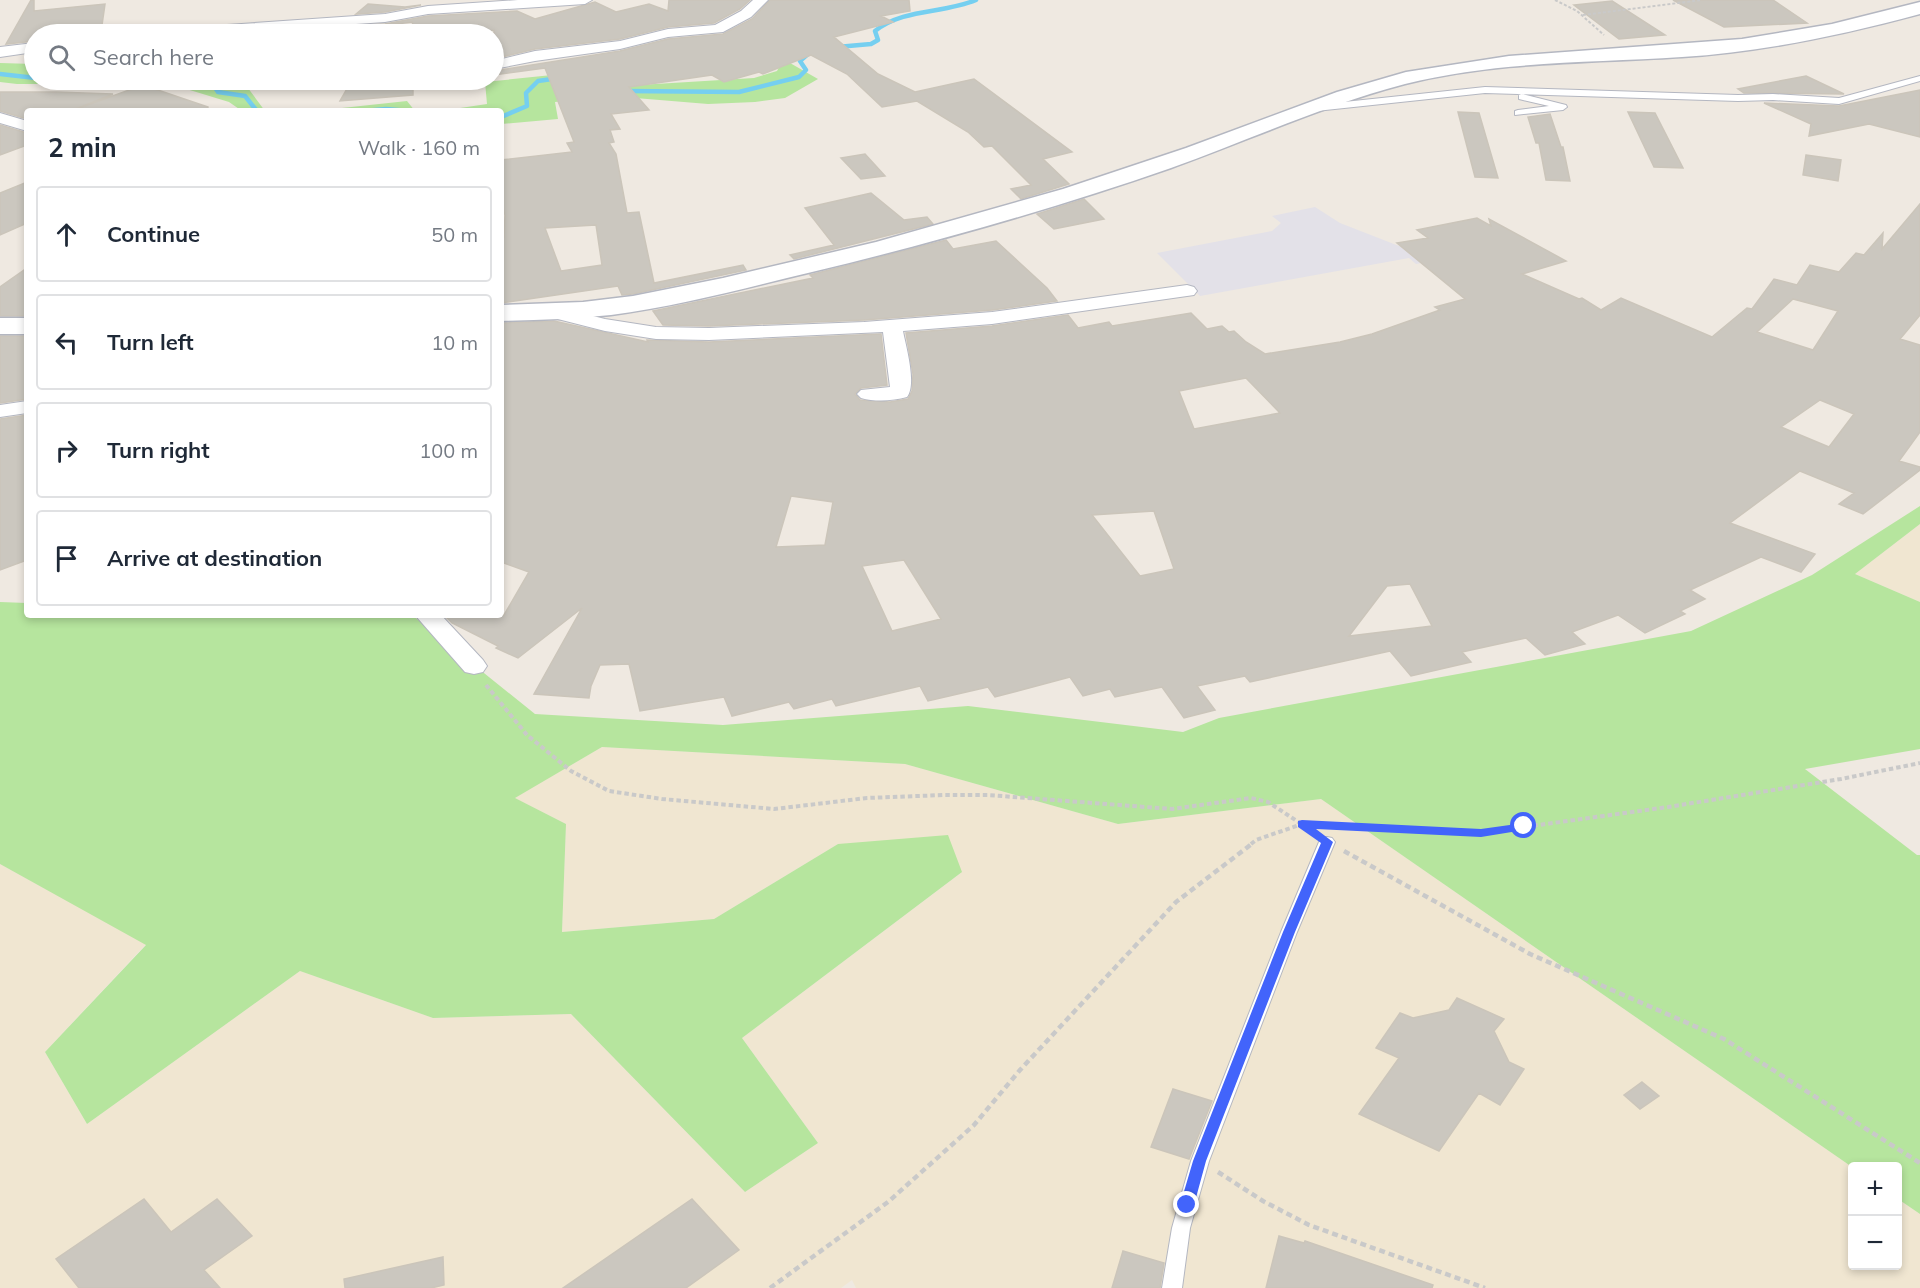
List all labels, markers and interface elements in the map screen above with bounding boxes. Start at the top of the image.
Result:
search box [24,24,504,90]
icon: search [45,41,78,74]
text: Search here [93,43,214,71]
text: 2 min [48,131,117,164]
text: Walk · 160 m [358,135,480,160]
icon: ahead [50,218,83,251]
text: Continue [107,220,200,248]
text: 50 m [431,222,478,247]
icon: left [50,326,83,359]
text: Turn left [107,328,194,356]
text: 10 m [431,330,478,355]
icon: right [50,434,83,467]
text: Turn right [107,436,210,464]
text: 100 m [419,438,478,463]
icon: arrive [50,542,83,575]
text: Arrive at destination [107,544,322,572]
route start [1510,812,1536,838]
map controls [1848,1162,1902,1270]
button: + [1848,1162,1902,1216]
route end [1173,1191,1199,1217]
button: − [1848,1216,1902,1270]

